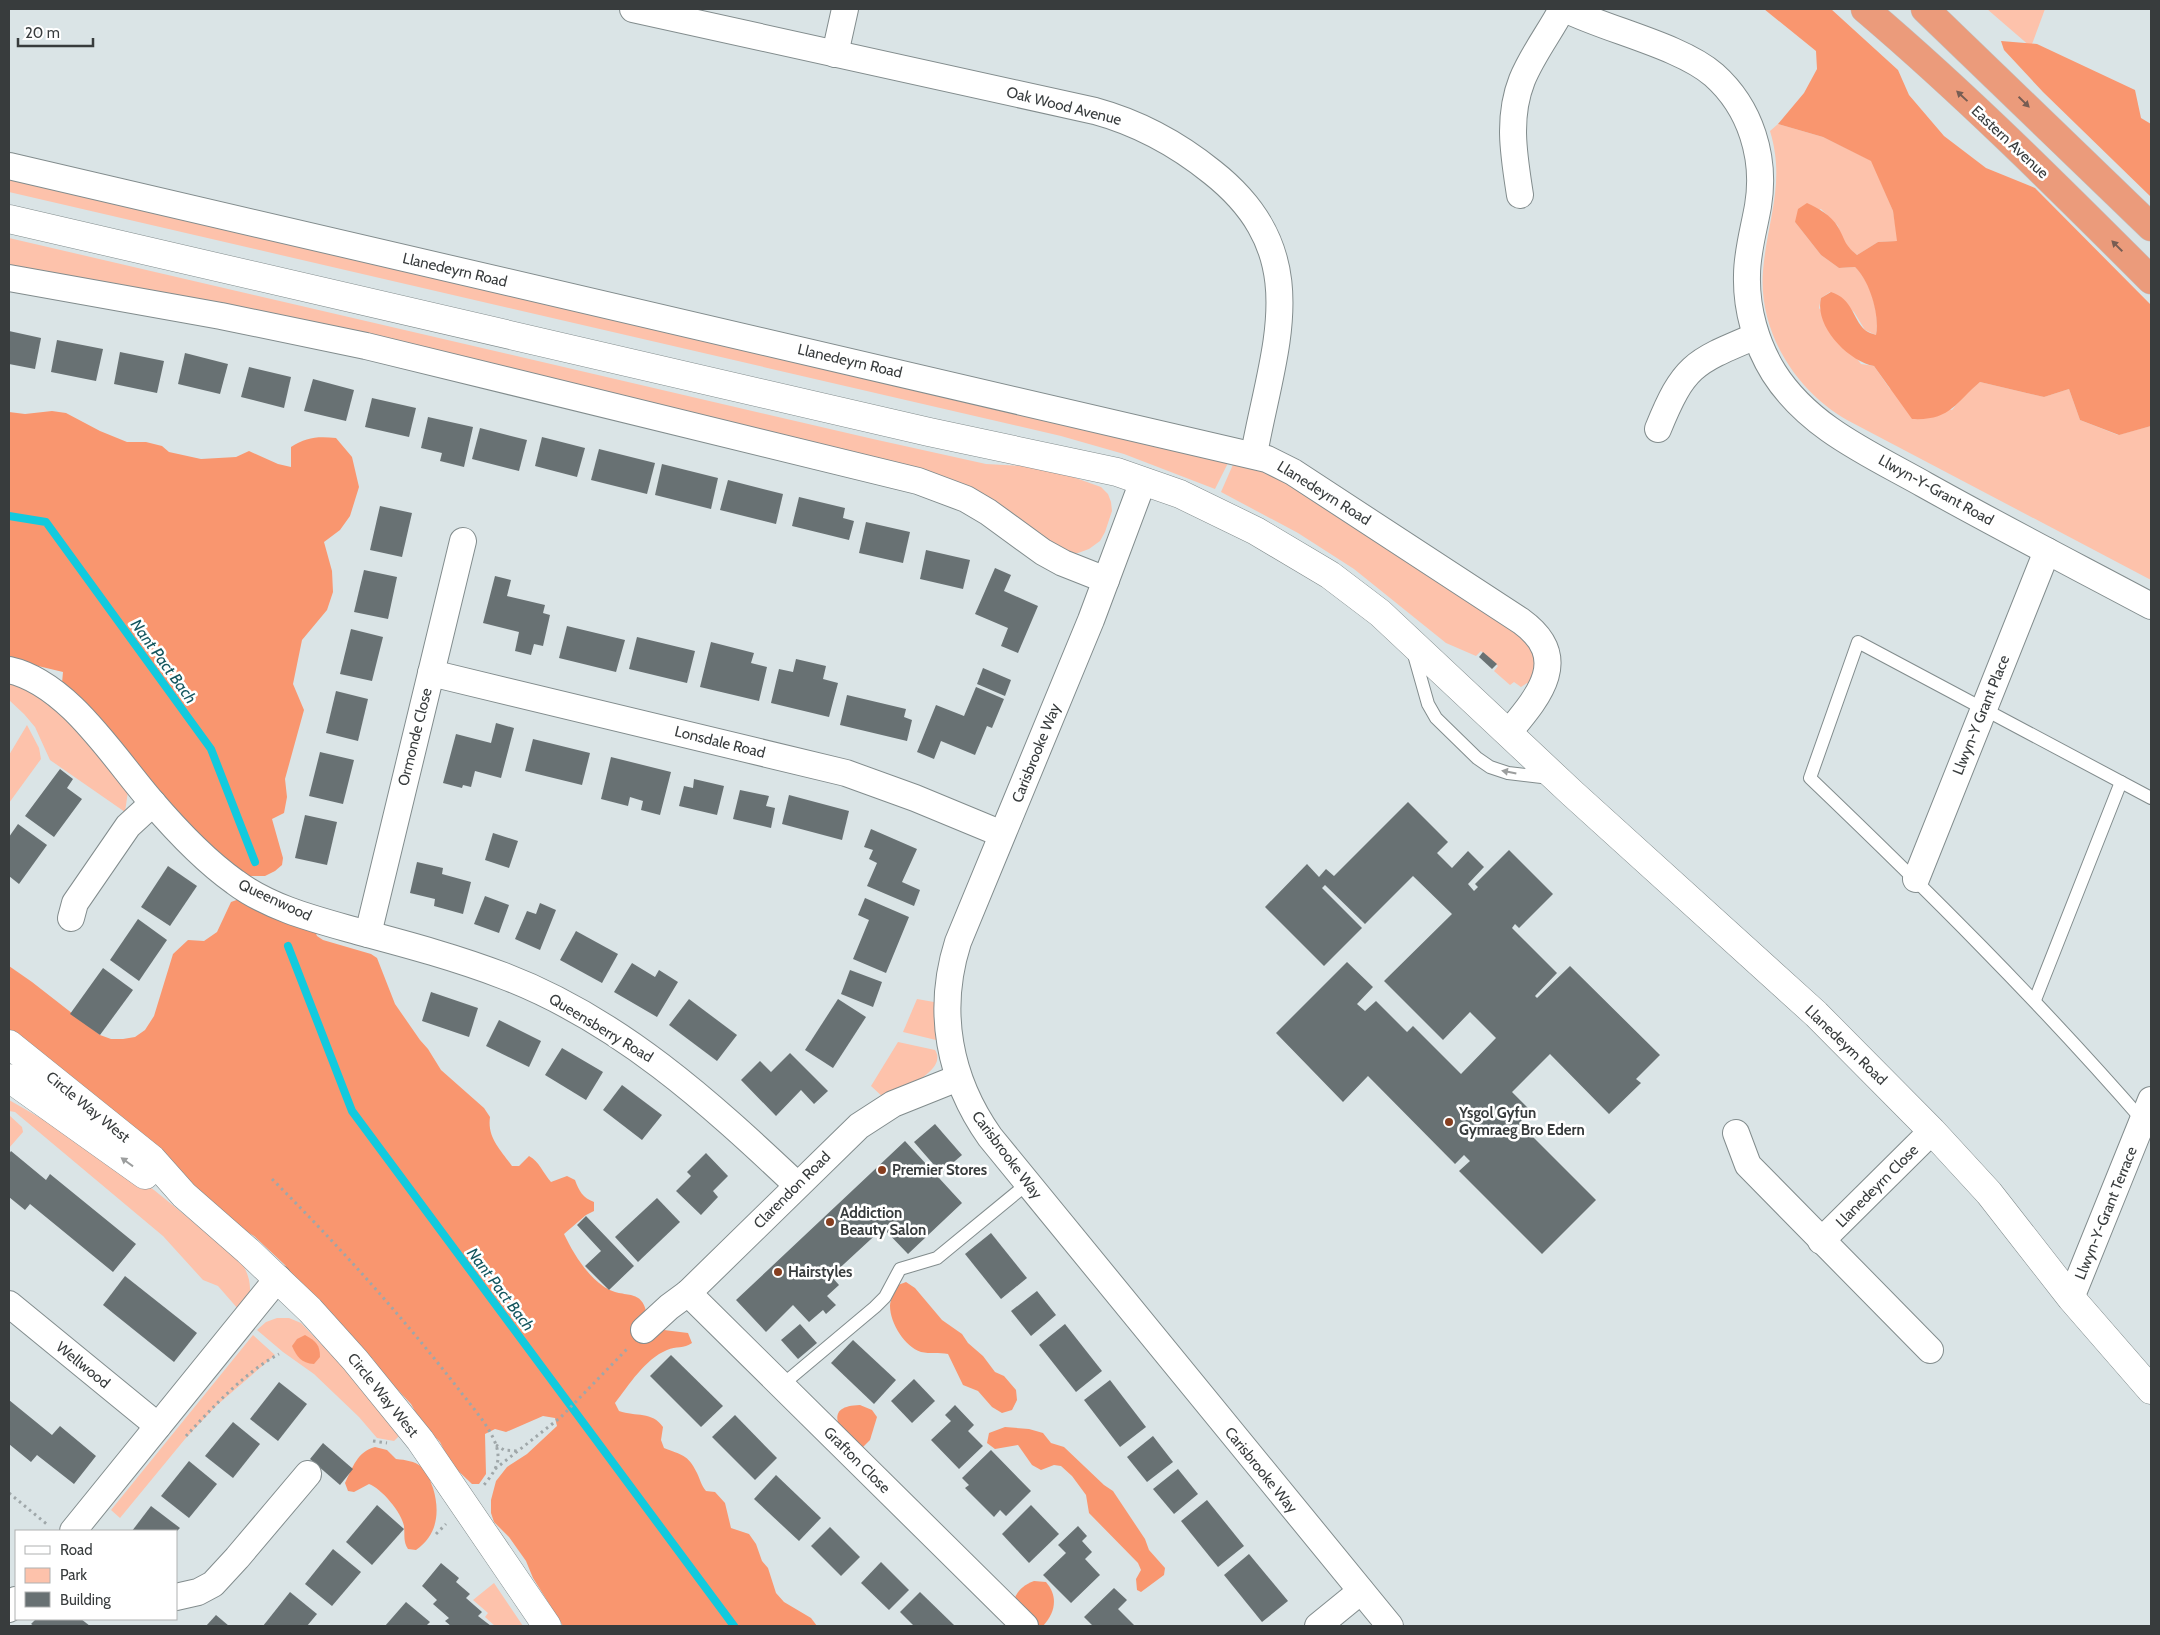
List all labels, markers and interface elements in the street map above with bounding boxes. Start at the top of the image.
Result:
scale bar [18,15,92,47]
text: 20 m [25,24,60,42]
street label: Oak Wood Avenue [1005,83,1124,129]
one-way arrow [1956,90,1968,102]
one-way arrow [2017,96,2029,108]
street label: Eastern Avenue [1968,102,2052,182]
one-way arrow [2111,240,2123,252]
street label: Llanedeyrn Road [401,249,509,291]
street label: Llanedeyrn Road [796,340,904,382]
street label: Llwyn-Y-Grant Road [1875,451,1997,529]
street label: Llanedeyrn Road [1274,457,1374,529]
water label: Nant Pact Bach [127,616,200,707]
street label: Llwyn-Y Grant Place [1949,652,2013,778]
street label: Ormonde Close [394,686,436,788]
street label: Carisbrooke Way [1008,700,1064,805]
street label: Lonsdale Road [673,722,767,762]
one-way arrow [1501,768,1517,776]
street label: Queenwood [236,875,314,925]
street label: Queensberry Road [546,990,656,1066]
street label: Llanedeyrn Road [1801,1001,1891,1089]
street label: Circle Way West [42,1068,134,1146]
place label: Ysgol Gyfun Gymraeg Bro Edern [1458,1104,1585,1139]
street label: Carisbrooke Way [968,1107,1046,1203]
marker: Ysgol Gyfun Gymraeg Bro Edern [1443,1116,1455,1128]
street label: Llanedeyrn Close [1832,1141,1922,1231]
street label: Llwyn-Y-Grant Terrace [2071,1144,2141,1282]
street label: Clarendon Road [750,1148,834,1232]
one-way arrow [120,1157,133,1167]
place label: Premier Stores [892,1161,987,1179]
marker: Premier Stores [876,1164,888,1176]
place label: Addiction Beauty Salon [840,1204,926,1239]
marker: Addiction Beauty Salon [824,1216,836,1228]
water label: Nant Pact Bach [463,1244,538,1335]
place label: Hairstyles [788,1263,852,1281]
marker: Hairstyles [772,1266,784,1278]
street label: Wellwood [52,1338,114,1392]
street label: Circle Way West [344,1349,422,1441]
street label: Grafton Close [820,1423,894,1497]
street label: Carisbrooke Way [1221,1423,1301,1517]
legend [15,1530,178,1620]
text: Road [60,1541,93,1559]
text: Park [60,1566,87,1584]
text: Building [60,1591,111,1609]

